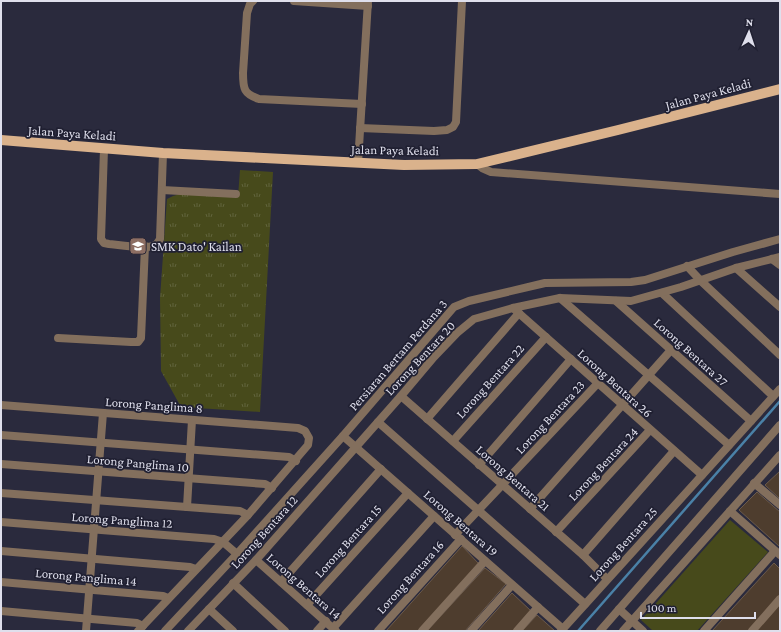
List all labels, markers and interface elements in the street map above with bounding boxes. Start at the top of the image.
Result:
north arrow [729,12,769,52]
text: N [745,16,754,28]
street label: Jalan Paya Keladi [663,75,753,113]
street label: Jalan Paya Keladi [27,122,117,144]
street label: Jalan Paya Keladi [350,142,440,158]
school or university icon: SMK Dato' Kailan [128,236,148,256]
place label: SMK Dato' Kailan [151,239,242,254]
street label: Persiaran Bertam Perdana 3 [346,296,450,414]
street label: Lorong Bentara 27 [651,315,731,389]
street label: Lorong Bentara 20 [382,318,458,398]
street label: Lorong Bentara 22 [453,341,527,421]
street label: Lorong Bentara 26 [575,346,655,420]
street label: Lorong Bentara 23 [512,377,588,457]
street label: Lorong Panglima 8 [105,394,203,416]
street label: Lorong Bentara 24 [565,424,641,504]
street label: Lorong Bentara 21 [473,442,553,514]
street label: Lorong Panglima 10 [86,451,190,475]
street label: Lorong Bentara 19 [421,487,501,559]
street label: Lorong Bentara 12 [227,492,301,572]
street label: Lorong Bentara 15 [311,502,385,580]
street label: Lorong Bentara 25 [586,504,660,584]
street label: Lorong Panglima 12 [71,509,173,531]
street label: Lorong Bentara 16 [373,537,447,617]
street label: Lorong Bentara 14 [264,550,344,622]
street label: Lorong Panglima 14 [35,565,138,589]
scale bar [641,594,755,620]
text: 100 m [647,601,677,615]

